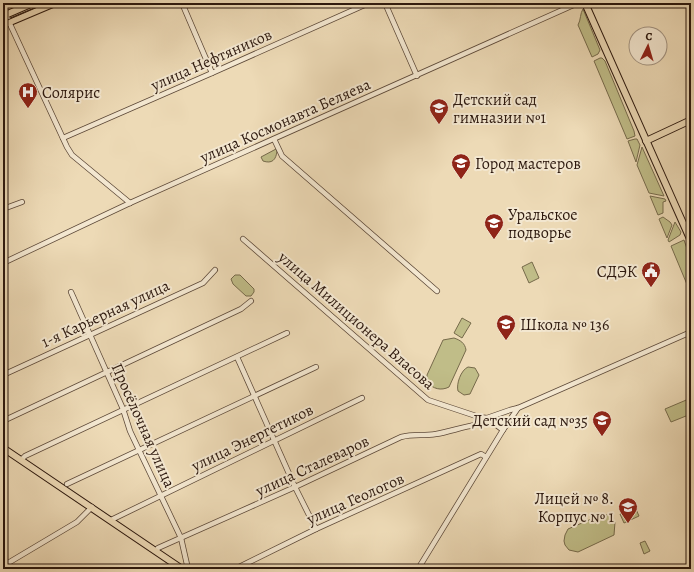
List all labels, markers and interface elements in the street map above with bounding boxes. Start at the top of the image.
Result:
street label: улица Нефтяников [147,23,275,97]
north arrow [628,26,668,66]
text: С [645,29,653,44]
street label: улица Космонавта Беляева [196,73,375,169]
hospital icon: Солярис [17,81,39,109]
place label: Солярис [42,82,100,104]
place label: Детский сад гимназии №1 [453,89,546,129]
school or university icon: Детский сад гимназии №1 [428,97,450,125]
school or university icon: Город мастеров [450,152,472,180]
place label: Город мастеров [475,153,581,175]
place label: Уральское подворье [508,204,578,244]
school or university icon: Уральское подворье [483,212,505,240]
street label: улица Милиционера Власова [273,246,440,395]
public building icon: СДЭК [640,260,662,288]
place label: СДЭК [597,261,638,283]
street label: 1-я Карьерная улица [38,274,174,353]
school or university icon: Школа № 136 [495,313,517,341]
place label: Школа № 136 [520,314,609,336]
street label: Просёлочная улица [106,360,181,492]
street label: улица Энергетиков [187,399,317,477]
school or university icon: Детский сад №35 [591,409,613,437]
place label: Детский сад №35 [472,410,588,432]
street label: улица Сталеваров [251,430,373,502]
street label: улица Геологов [302,468,408,531]
place label: Лицей № 8. Корпус № 1 [535,488,615,528]
school or university icon: Лицей № 8. Корпус № 1 [617,496,639,524]

